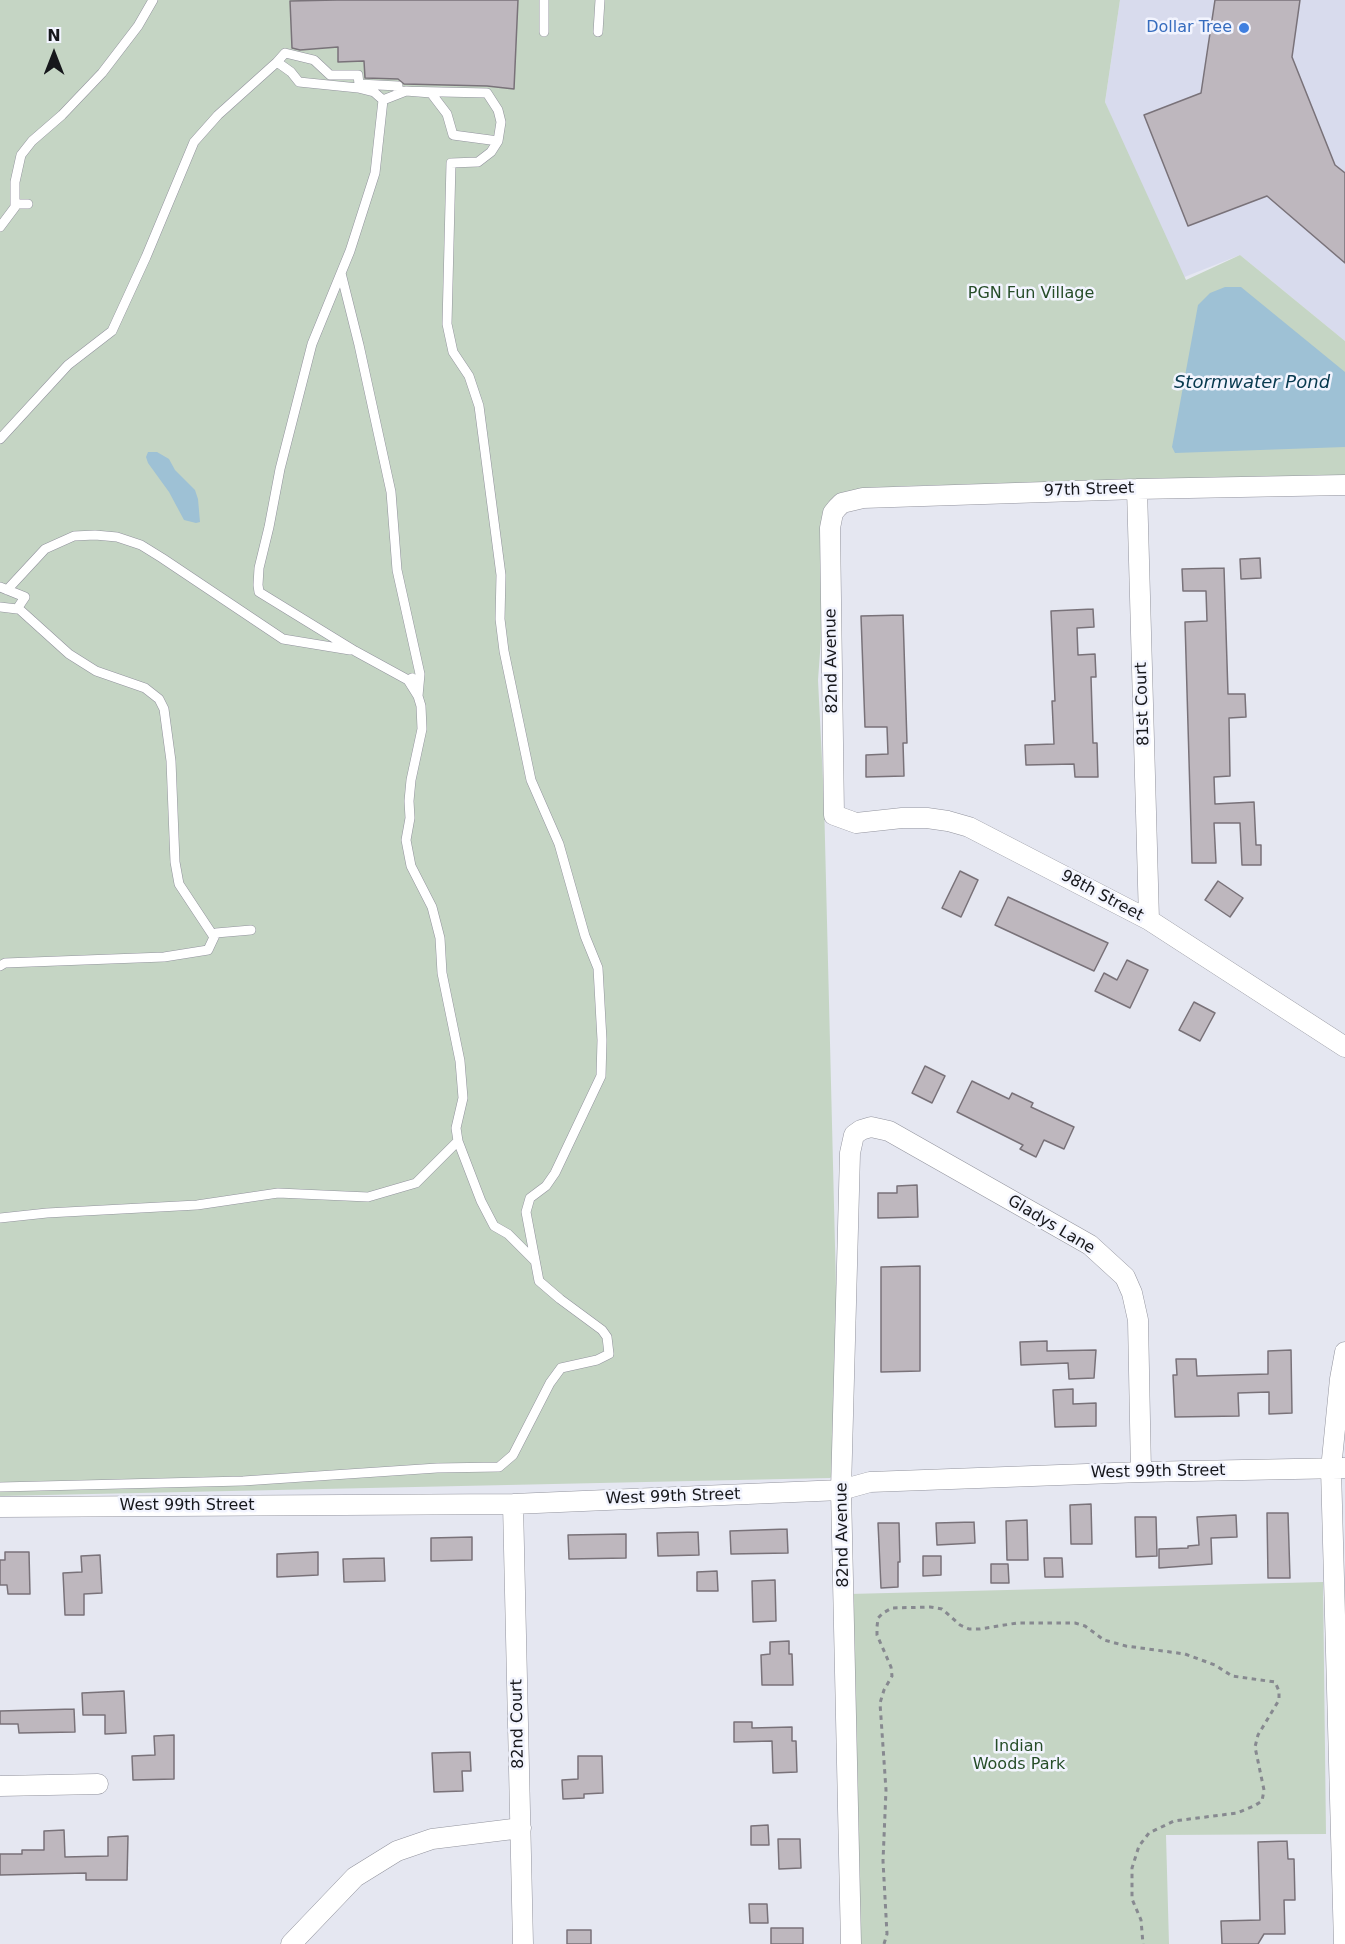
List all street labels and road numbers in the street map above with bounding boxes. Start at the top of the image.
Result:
street label: 97th Street [1043,479,1135,501]
street label: 82nd Avenue [821,608,843,714]
street label: 81st Court [1132,662,1154,746]
street label: 98th Street [1058,866,1146,926]
street label: Gladys Lane [1004,1191,1098,1259]
street label: West 99th Street [1090,1461,1226,1483]
street label: 82nd Avenue [832,1482,854,1588]
street label: West 99th Street [605,1485,741,1509]
street label: West 99th Street [120,1496,254,1516]
street label: 82nd Court [508,1679,528,1769]

